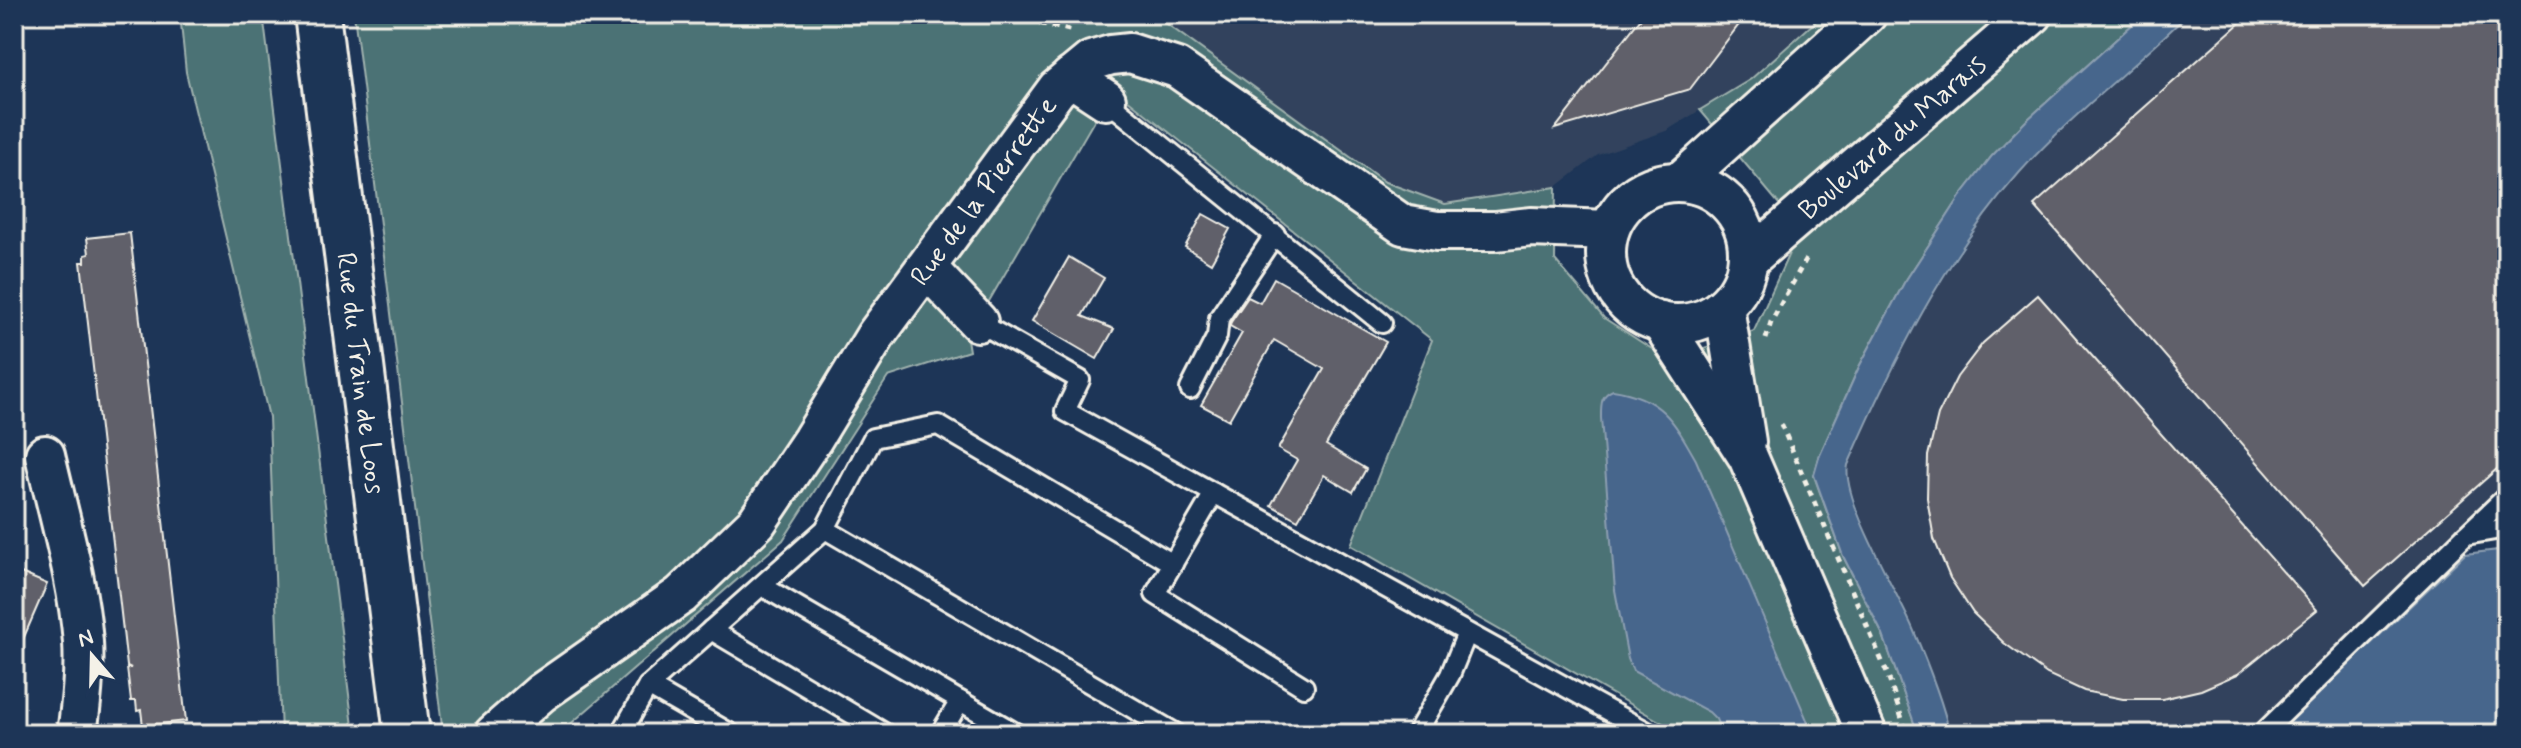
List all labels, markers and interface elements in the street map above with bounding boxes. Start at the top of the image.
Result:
street label: Boulevard du Marais [1791,47,1995,229]
street label: Rue de la Pierrette [902,90,1066,294]
street label: Rue du Train de Loos [326,251,393,496]
north arrow [52,616,132,696]
text: N [74,623,98,655]

